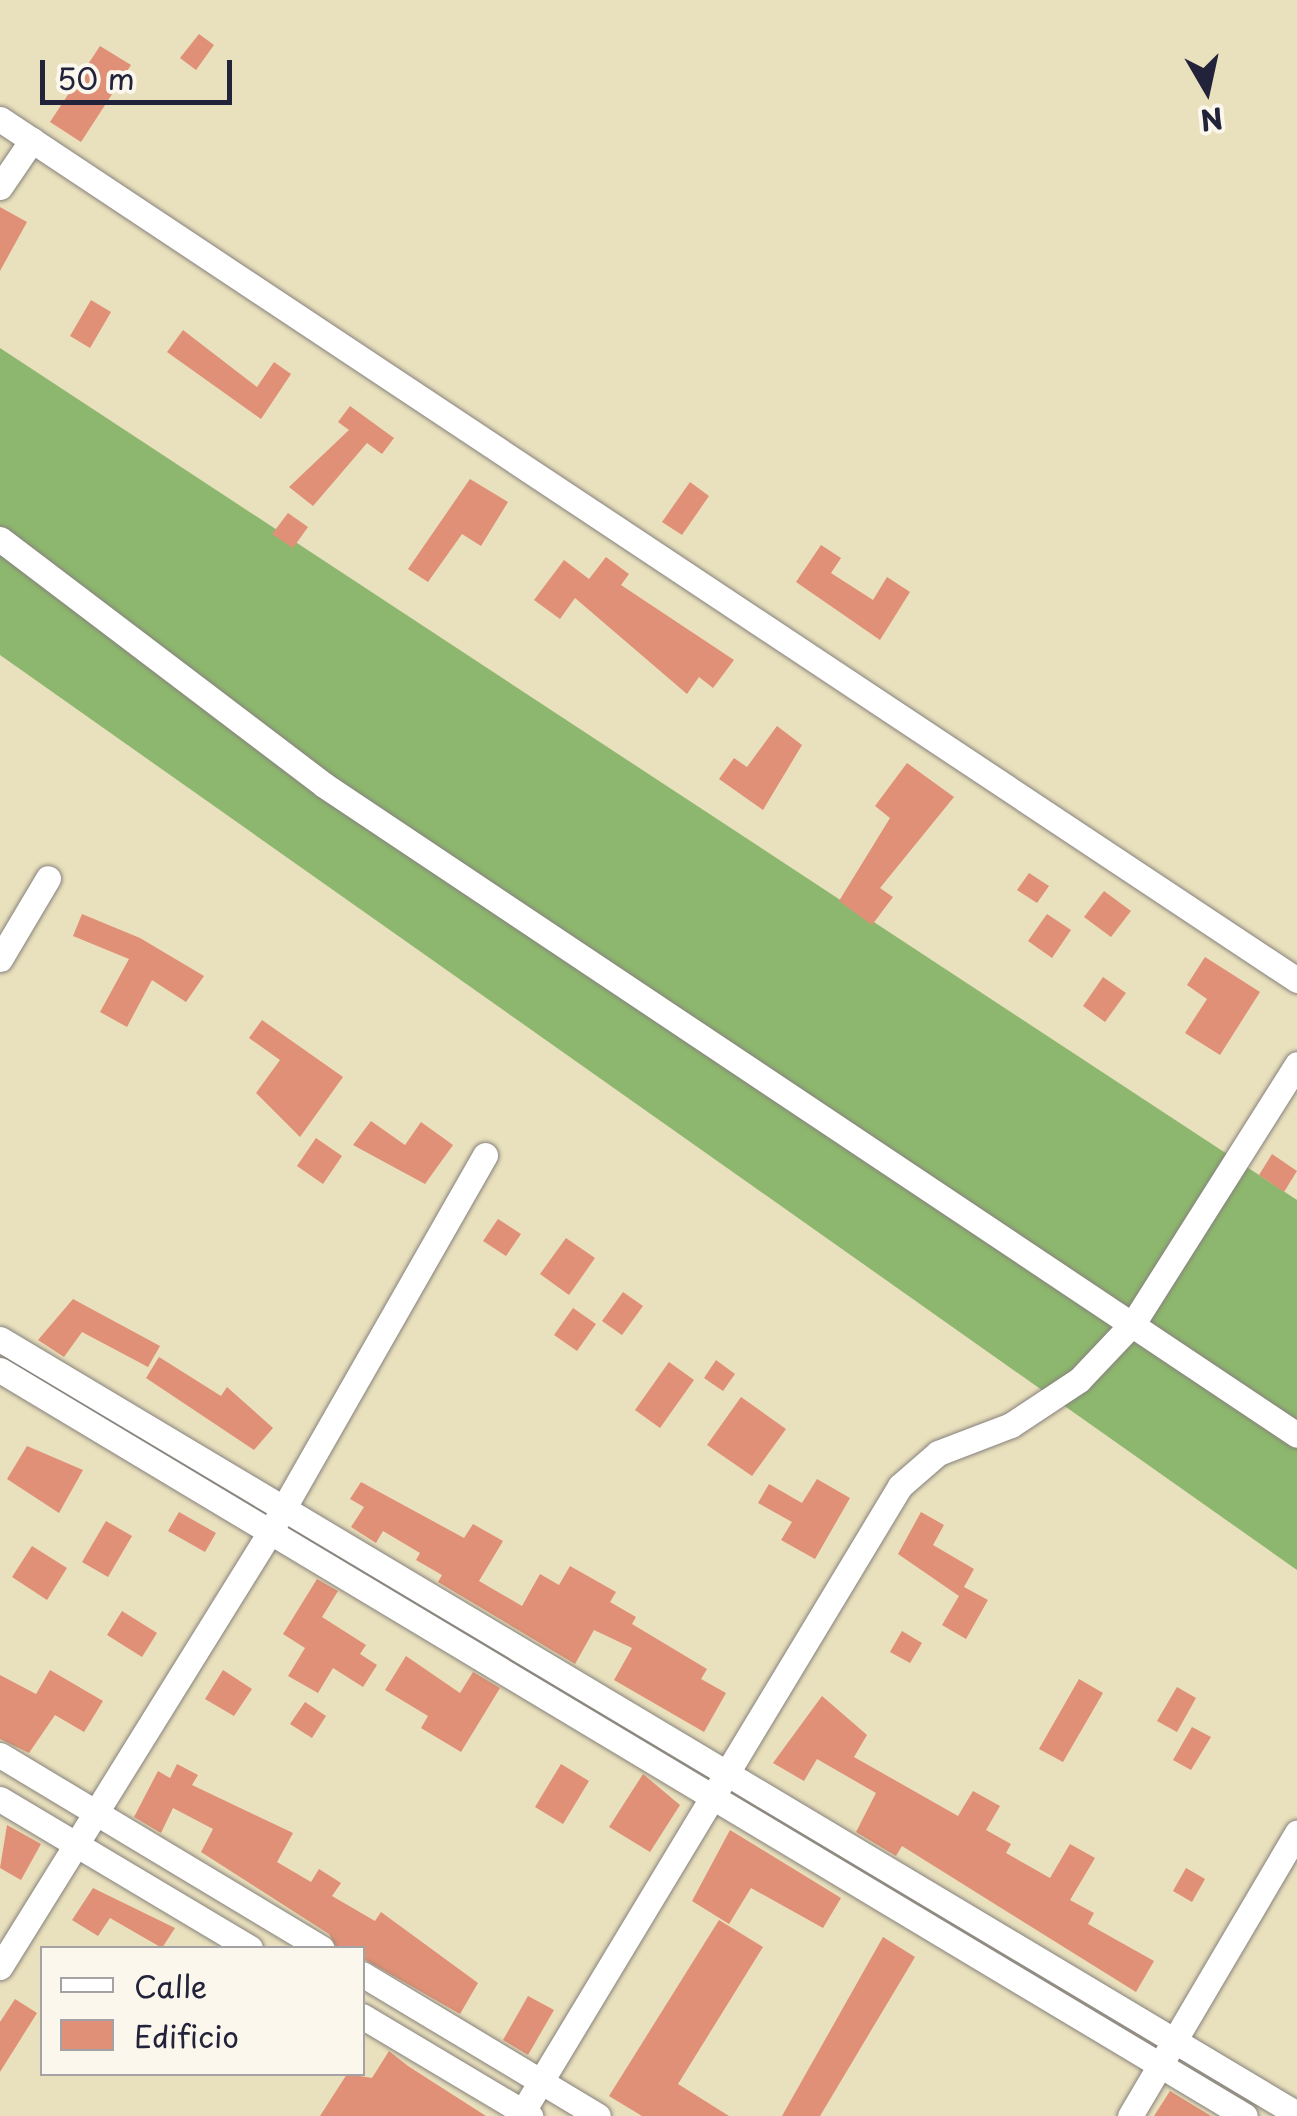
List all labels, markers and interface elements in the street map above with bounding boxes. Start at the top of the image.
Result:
scale bar [45,40,238,102]
north arrow [1157,40,1257,140]
text: 50 m [57,55,135,100]
text: N [1197,97,1226,143]
legend [40,1946,365,2076]
text: Calle [134,1963,207,2008]
text: Edificio [134,2013,239,2058]

